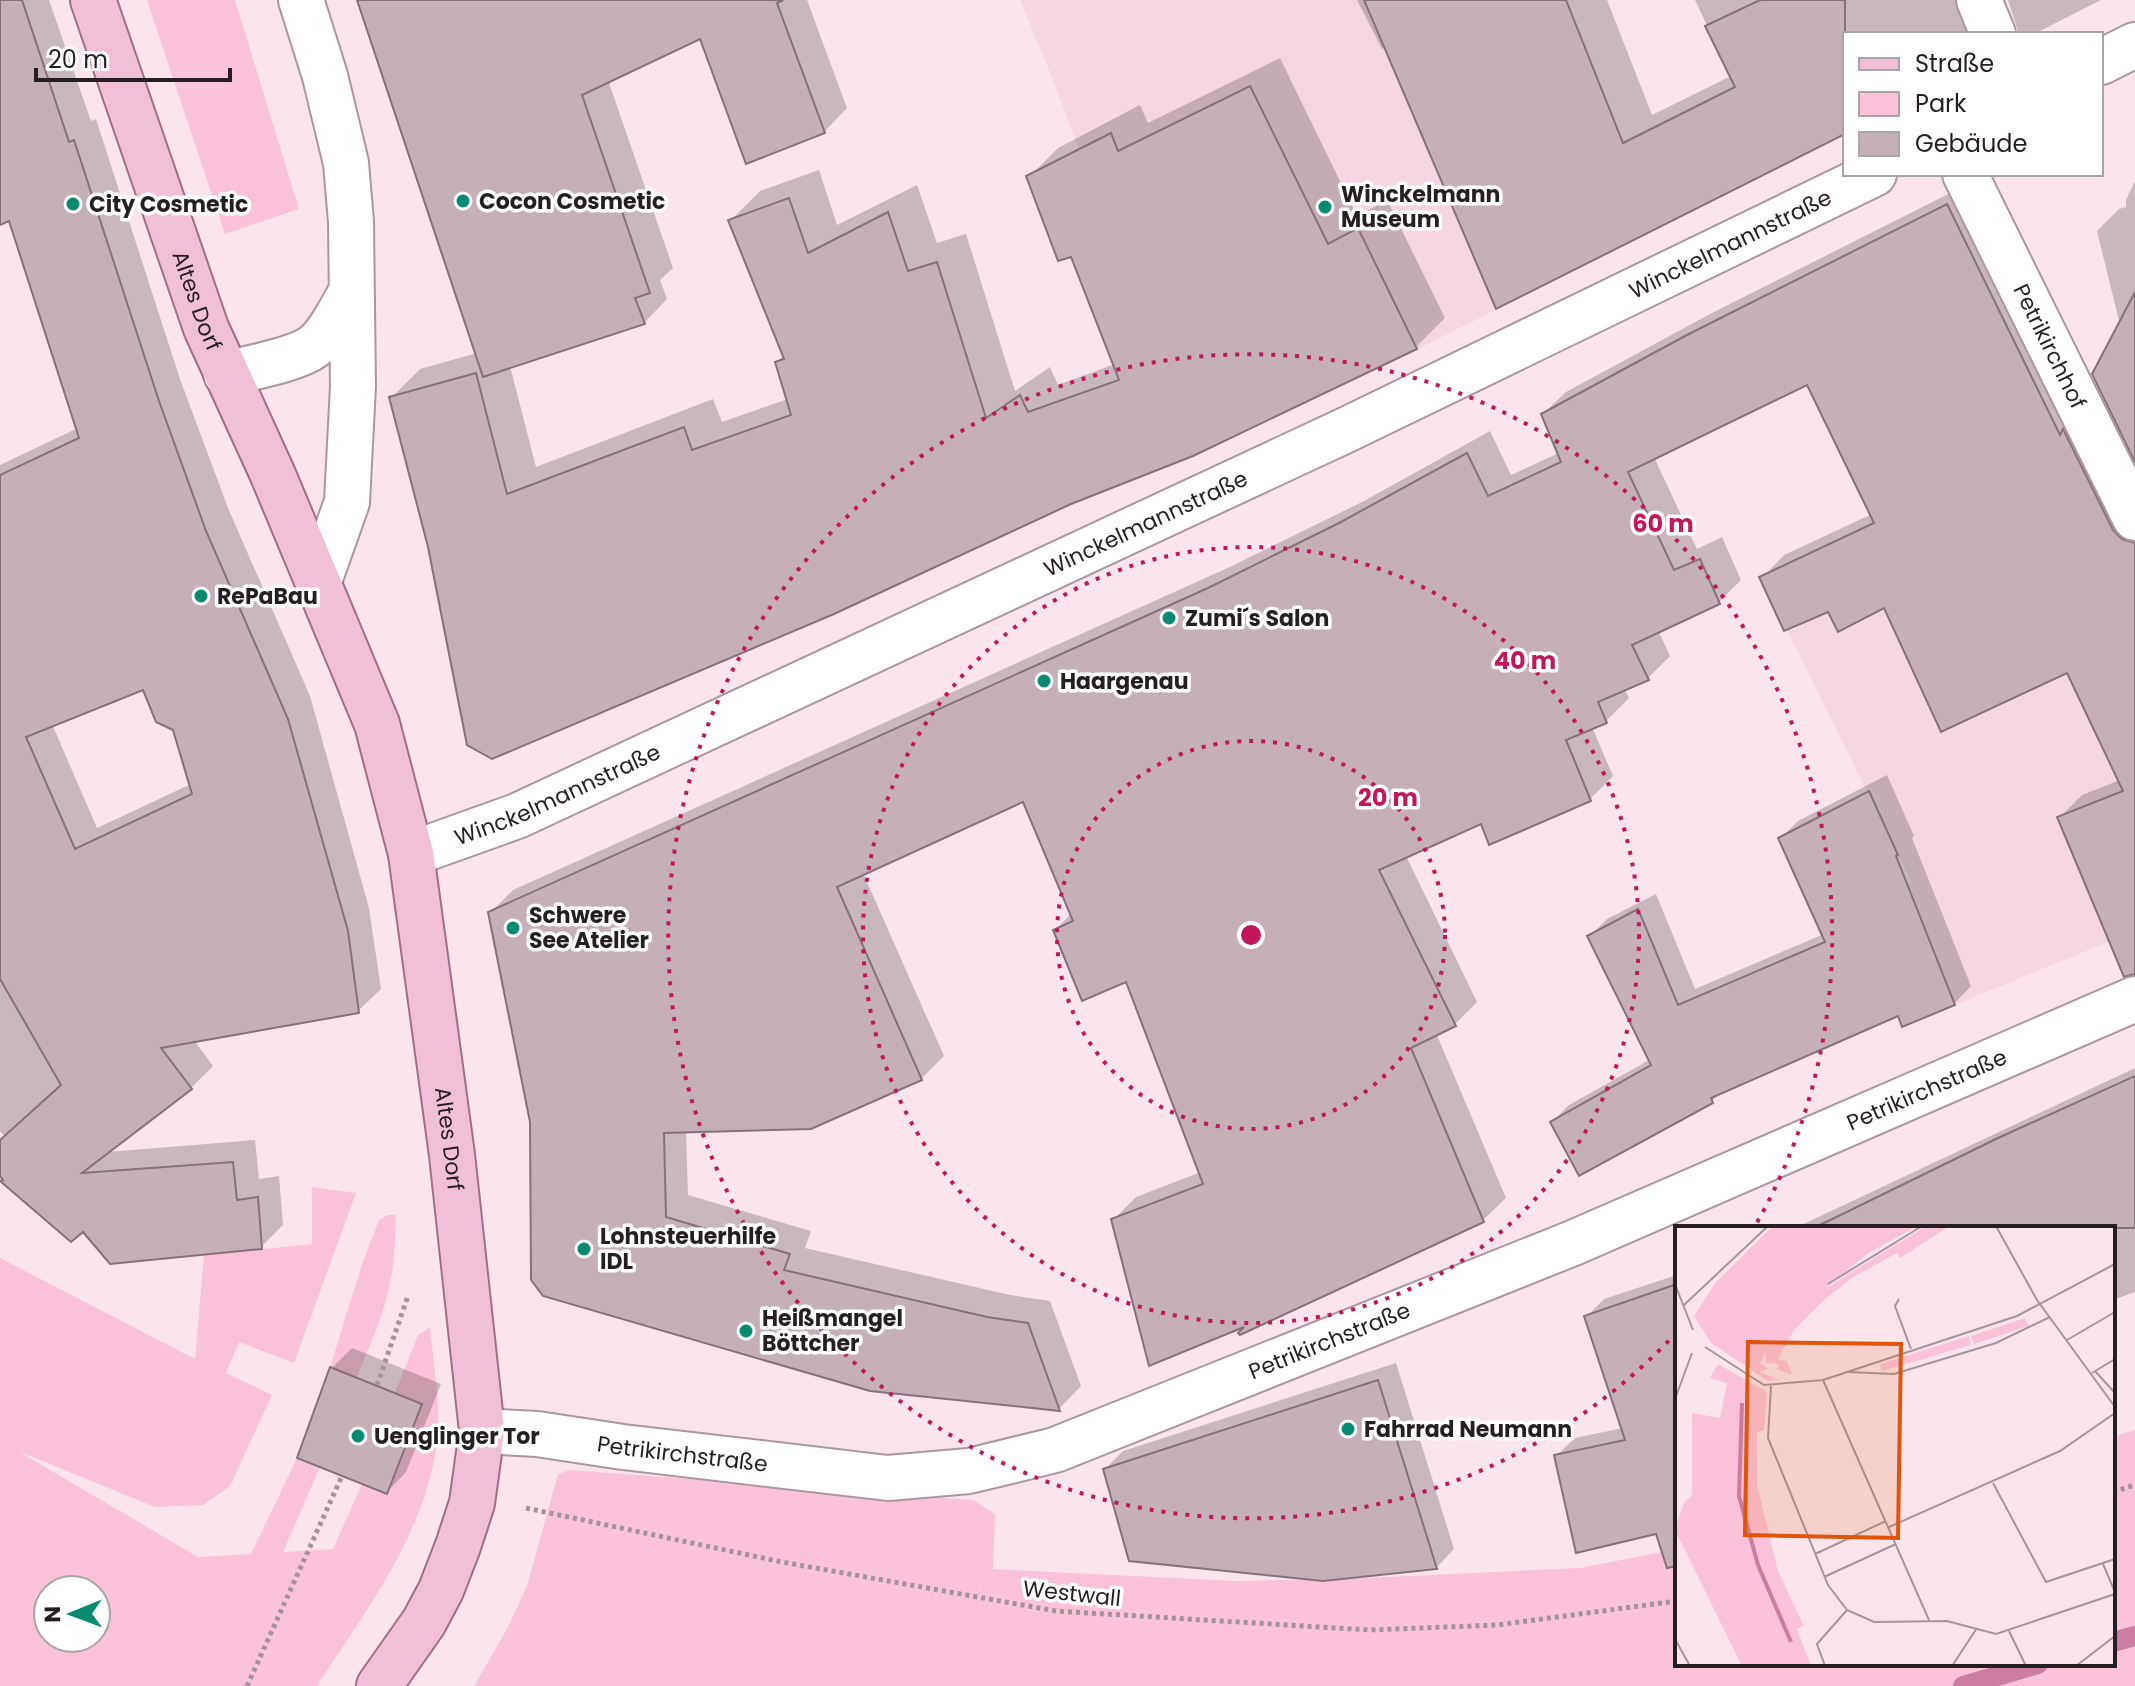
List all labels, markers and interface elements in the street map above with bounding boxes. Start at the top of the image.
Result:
scale bar [36,32,230,82]
legend [1843,32,2103,176]
text: 20 m [48,43,108,76]
text: Straße [1915,47,1994,80]
text: Park [1915,87,1967,120]
text: Gebäude [1915,127,2027,160]
place label: Winckelmann Museum [1341,179,1500,235]
street label: Winckelmannstraße [1624,182,1837,307]
place label: Cocon Cosmetic [479,186,665,217]
place label: City Cosmetic [89,189,248,220]
marker: Cocon Cosmetic [454,192,472,210]
marker: City Cosmetic [64,195,82,213]
marker: Winckelmann Museum [1316,198,1334,216]
street label: Altes Dorf [164,246,229,356]
street label: Petrikirchhof [2006,279,2094,414]
street label: Winckelmannstraße [1039,463,1253,585]
text: 60 m [1632,507,1694,540]
place label: RePaBau [217,581,318,612]
marker: RePaBau [192,587,210,605]
place label: Zumi´s Salon [1185,603,1329,634]
marker: Zumi´s Salon [1160,609,1178,627]
text: 40 m [1494,644,1556,677]
place label: Haargenau [1060,666,1188,697]
marker: Haargenau [1035,672,1053,690]
street label: Winckelmannstraße [450,736,665,853]
text: 20 m [1358,781,1418,814]
place label: Schwere See Atelier [529,900,649,956]
marker: Schwere See Atelier [504,919,522,937]
centre of rings [1237,921,1265,949]
street label: Petrikirchstraße [1842,1042,2012,1138]
street label: Altes Dorf [427,1085,471,1192]
place label: Lohnsteuerhilfe IDL [600,1221,776,1277]
inset map [1675,1226,2115,1666]
marker: Lohnsteuerhilfe IDL [575,1240,593,1258]
street label: Petrikirchstraße [1244,1295,1415,1387]
place label: Heißmangel Böttcher [762,1303,903,1359]
marker: Heißmangel Böttcher [737,1322,755,1340]
place label: Fahrrad Neumann [1364,1414,1572,1445]
marker: Fahrrad Neumann [1339,1420,1357,1438]
place label: Uenglinger Tor [374,1421,540,1452]
marker: Uenglinger Tor [349,1427,367,1445]
street label: Petrikirchstraße [595,1428,770,1480]
street label: Westwall [1021,1573,1122,1614]
north arrow [32,1574,112,1654]
text: N [37,1606,68,1623]

